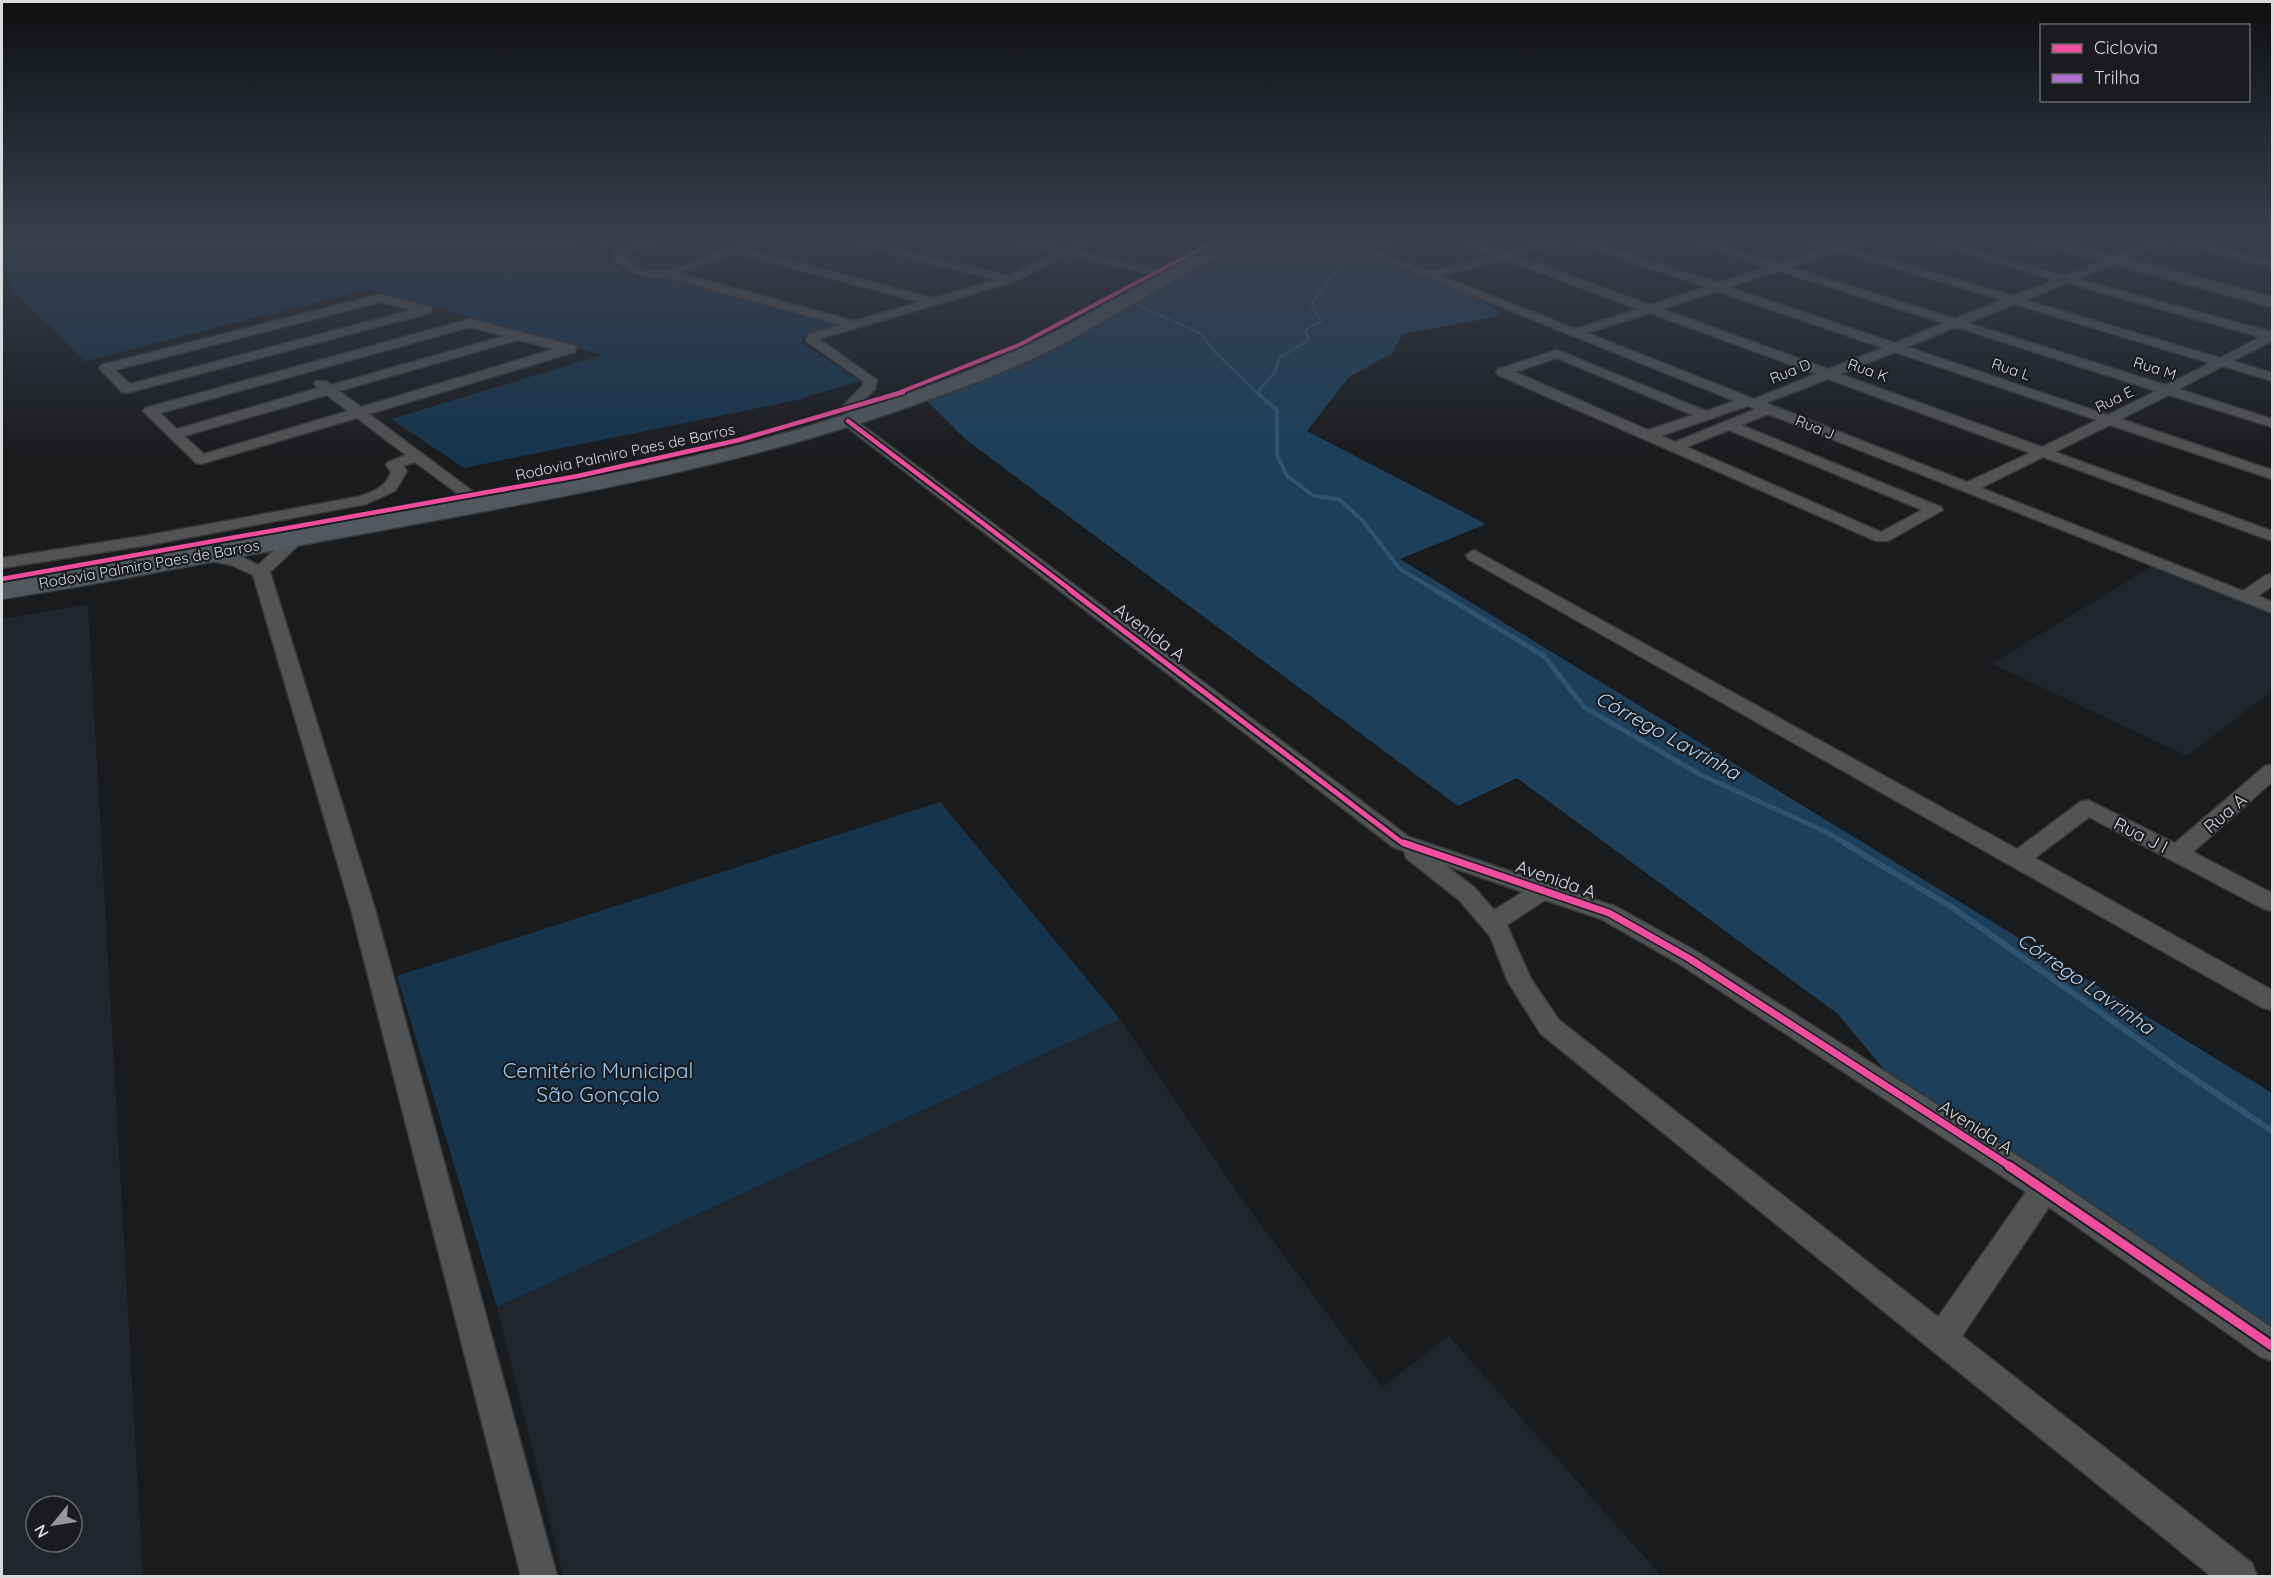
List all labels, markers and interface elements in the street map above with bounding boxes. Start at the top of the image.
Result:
legend [2040,24,2250,102]
text: Ciclovia [2094,36,2158,59]
text: Trilha [2094,66,2140,89]
street label: Rua M [2131,352,2179,384]
street label: Rua D [1767,354,1813,388]
street label: Rua K [1845,354,1891,386]
street label: Rua L [1989,354,2033,384]
street label: Rua E [2092,382,2136,416]
street label: Rua J [1793,411,1837,443]
street label: Rodovia Palmiro Paes de Barros [514,419,736,485]
street label: Rodovia Palmiro Paes de Barros [37,535,261,593]
street label: Avenida A [1110,598,1190,666]
water label: Córrego Lavrinha [1592,685,1746,786]
street label: Rua A [2199,788,2252,838]
street label: Rua J I [2110,812,2172,858]
street label: Avenida A [1513,855,1599,904]
water label: Córrego Lavrinha [2013,927,2161,1041]
park label: Cemitério Municipal São Gonçalo [503,1057,693,1107]
street label: Avenida A [1935,1095,2018,1160]
north arrow [24,1494,84,1554]
text: N [29,1521,53,1542]

